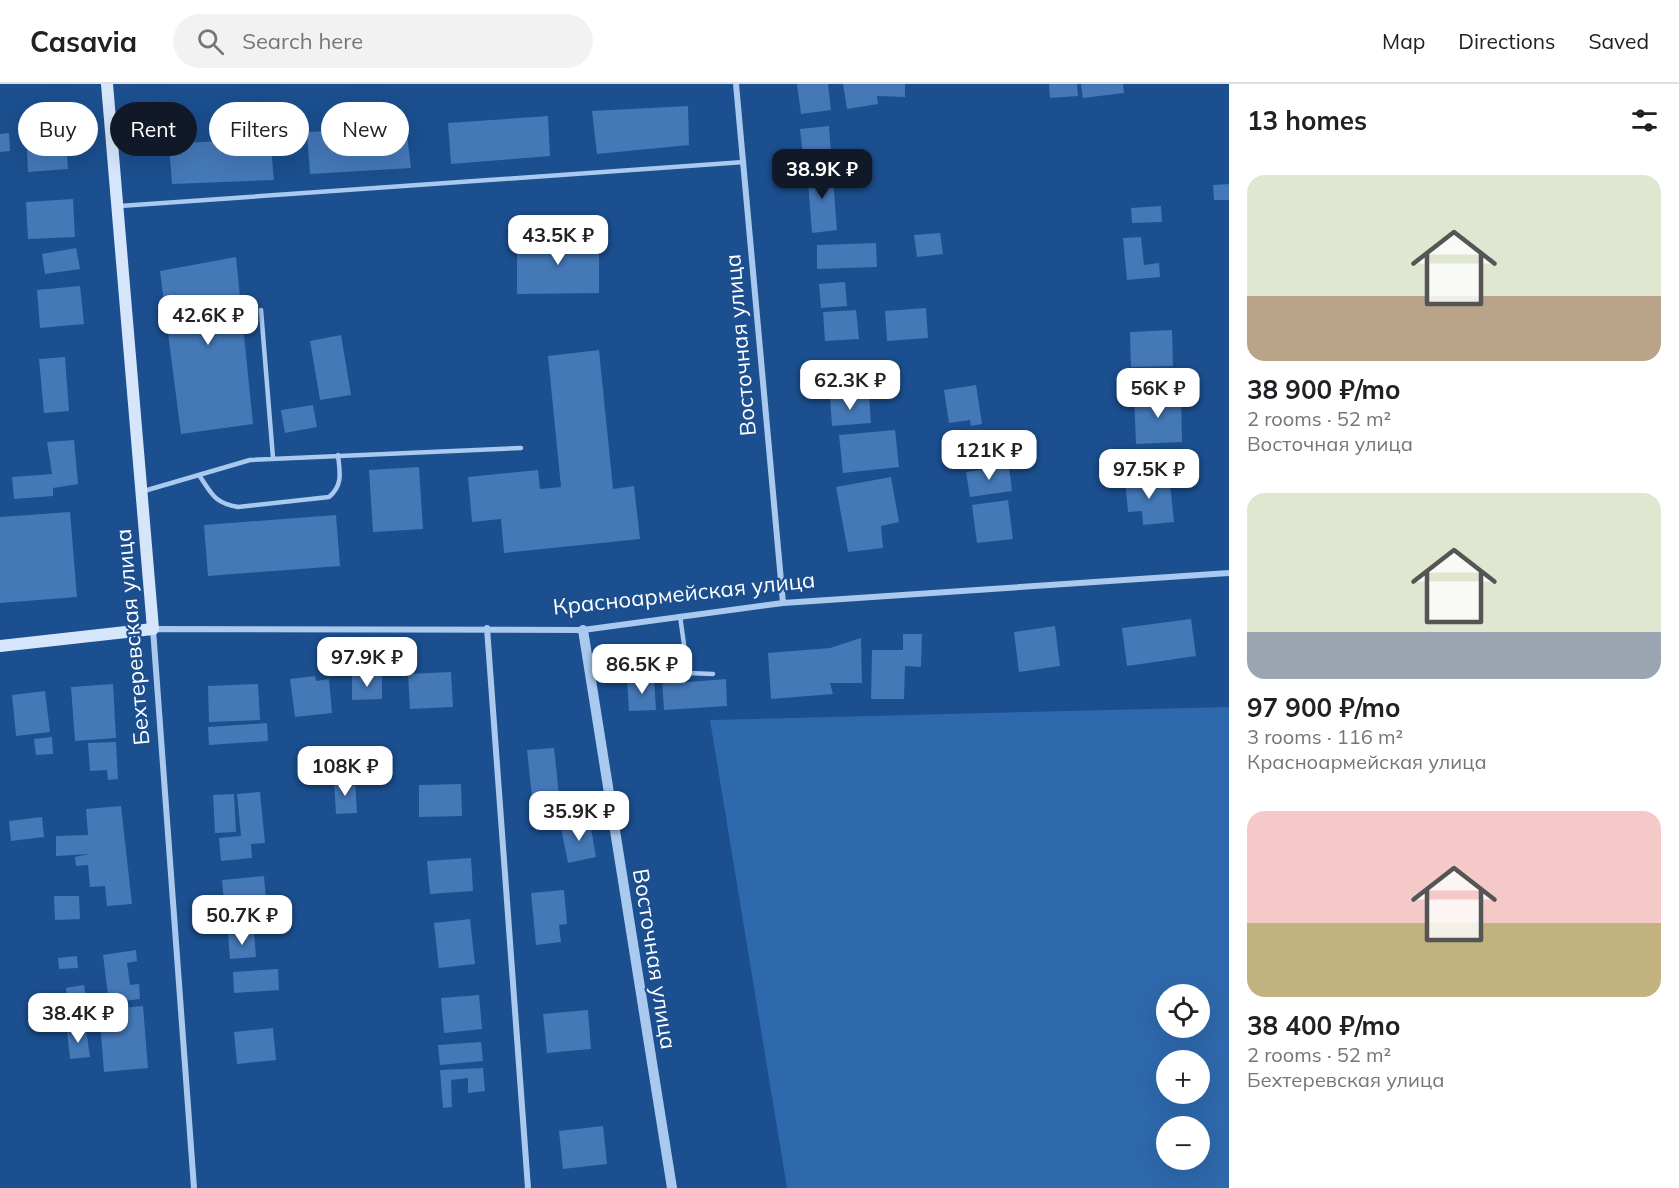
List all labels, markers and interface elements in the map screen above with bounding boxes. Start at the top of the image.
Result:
search box [173,14,593,68]
text: Casavia [30,24,137,59]
icon: search [194,25,227,58]
text: Search here [242,27,363,55]
text: Map [1382,28,1425,54]
text: Directions [1458,28,1555,54]
text: Saved [1588,28,1649,54]
chip: Buy [18,102,98,156]
chip: Rent [110,102,197,156]
chip: Filters [209,102,309,156]
chip: New [321,102,409,156]
text: 13 homes [1247,104,1367,137]
icon: filters [1628,104,1661,137]
pin: 38.9K ₽ [767,149,877,200]
text: 38.9K ₽ [786,156,858,181]
icon: home [1400,214,1508,322]
pin: 43.5K ₽ [503,215,613,266]
text: 43.5K ₽ [522,222,594,247]
street label: Восточная улица [718,253,762,437]
pin: 42.6K ₽ [153,295,263,346]
text: 42.6K ₽ [172,302,244,327]
pin: 62.3K ₽ [795,360,905,411]
text: 62.3K ₽ [814,367,886,392]
pin: 56K ₽ [1116,368,1200,419]
text: 38 900 ₽/mo [1247,373,1400,406]
text: 56K ₽ [1131,375,1185,400]
text: 2 rooms · 52 m² [1247,406,1391,431]
pin: 121K ₽ [940,430,1038,481]
text: Восточная улица [1247,431,1413,456]
text: 121K ₽ [956,437,1022,462]
pin: 97.5K ₽ [1094,449,1204,500]
text: 97.5K ₽ [1113,456,1185,481]
street label: Бехтеревская улица [109,528,155,746]
icon: home [1400,532,1508,640]
street label: Красноармейская улица [551,565,817,621]
pin: 97.9K ₽ [312,637,422,688]
text: 97.9K ₽ [331,644,403,669]
pin: 86.5K ₽ [587,644,697,695]
text: 86.5K ₽ [606,651,678,676]
text: 97 900 ₽/mo [1247,691,1400,724]
text: 3 rooms · 116 m² [1247,724,1403,749]
pin: 108K ₽ [296,746,394,797]
text: Красноармейская улица [1247,749,1487,774]
text: 108K ₽ [312,753,378,778]
pin: 35.9K ₽ [524,791,634,842]
text: 35.9K ₽ [543,798,615,823]
icon: home [1400,850,1508,958]
street label: Восточная улица [627,867,683,1051]
pin: 50.7K ₽ [187,895,297,946]
text: 50.7K ₽ [206,902,278,927]
map controls [1156,984,1210,1170]
button: locate [1156,984,1210,1038]
pin: 38.4K ₽ [23,993,133,1044]
text: 38.4K ₽ [42,1000,114,1025]
text: 38 400 ₽/mo [1247,1009,1400,1042]
text: 2 rooms · 52 m² [1247,1042,1391,1067]
button: + [1156,1050,1210,1104]
text: Бехтеревская улица [1247,1067,1444,1092]
button: − [1156,1116,1210,1170]

